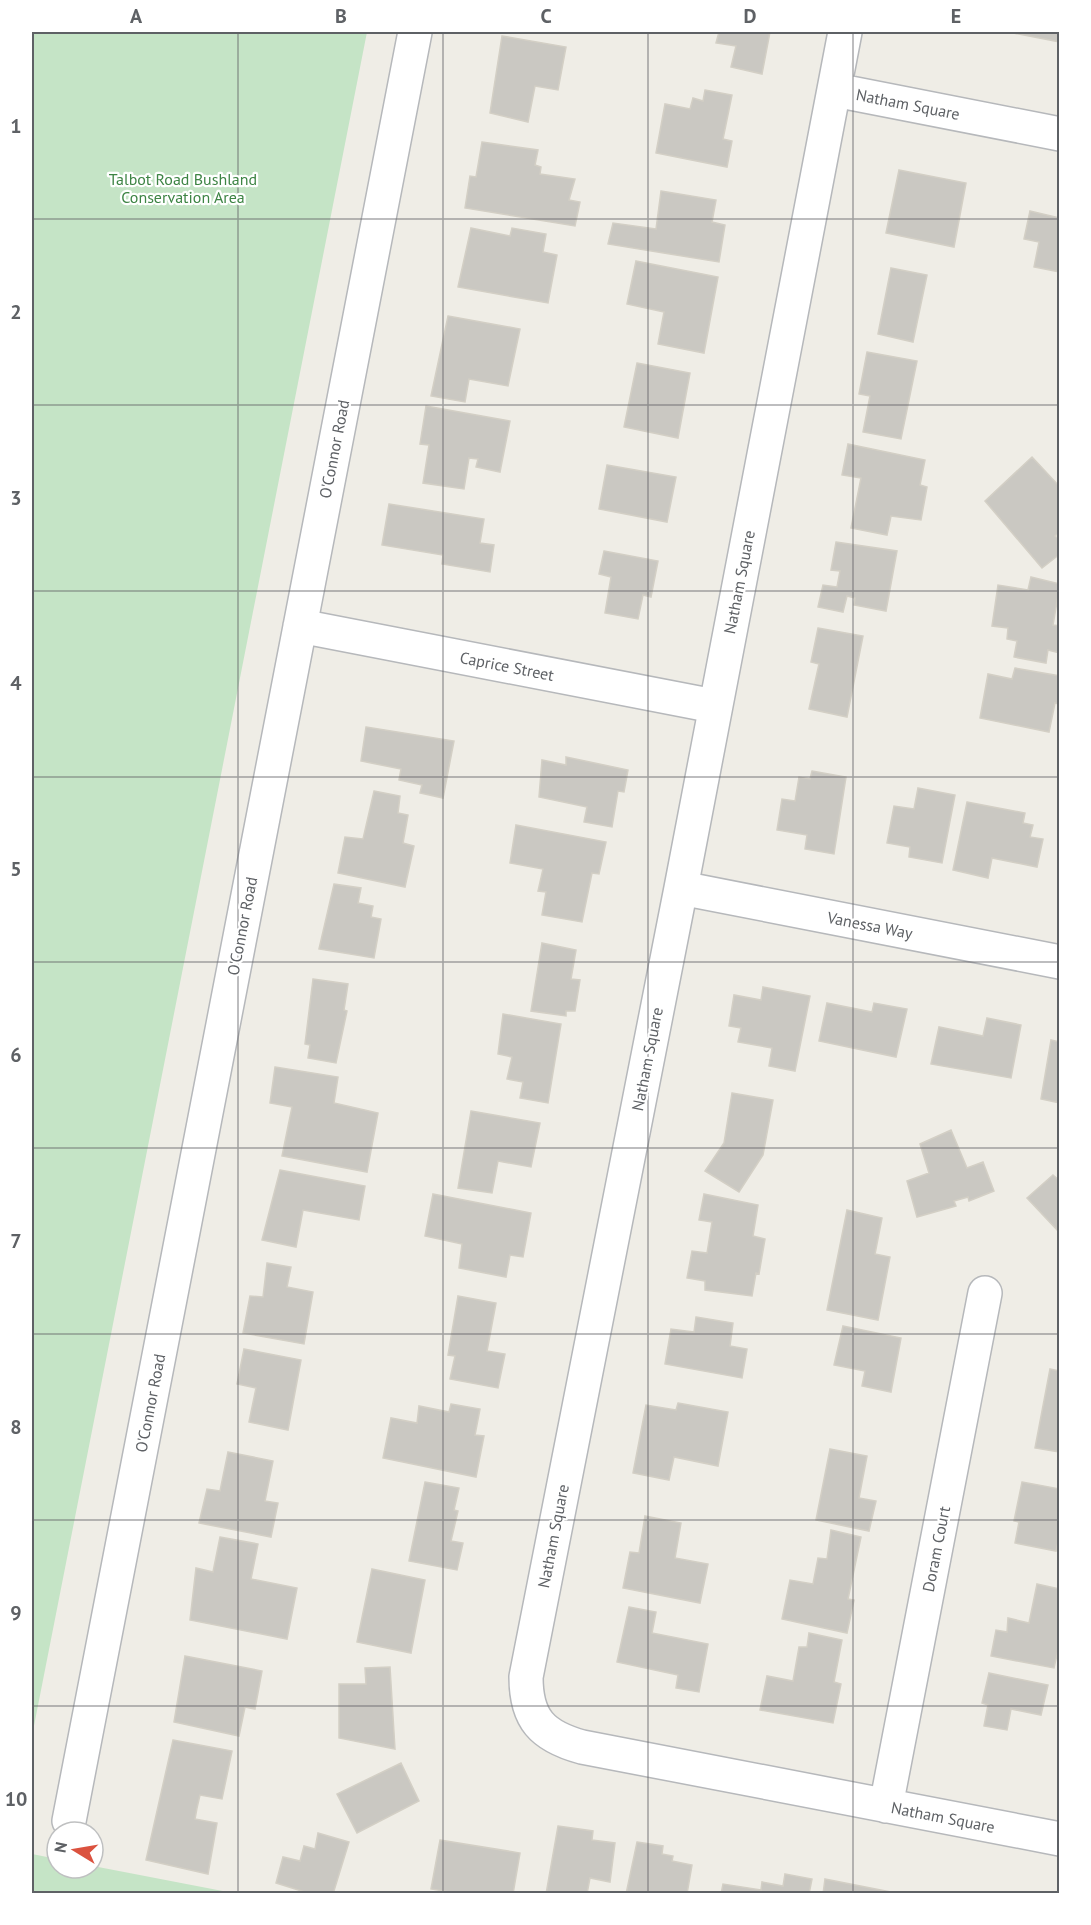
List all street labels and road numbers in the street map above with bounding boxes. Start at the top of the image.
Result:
street label: Natham Square [854,84,962,124]
street label: O'Connor Road [315,398,353,500]
street label: Natham Square [719,528,759,636]
street label: Caprice Street [458,647,556,685]
street label: O'Connor Road [223,875,261,977]
street label: Vanessa Way [825,907,915,943]
street label: Natham Square [627,1005,667,1113]
street label: O'Connor Road [131,1352,169,1454]
street label: Natham Square [533,1482,573,1590]
street label: Doram Court [918,1504,954,1594]
street label: Natham Square [889,1797,997,1837]

